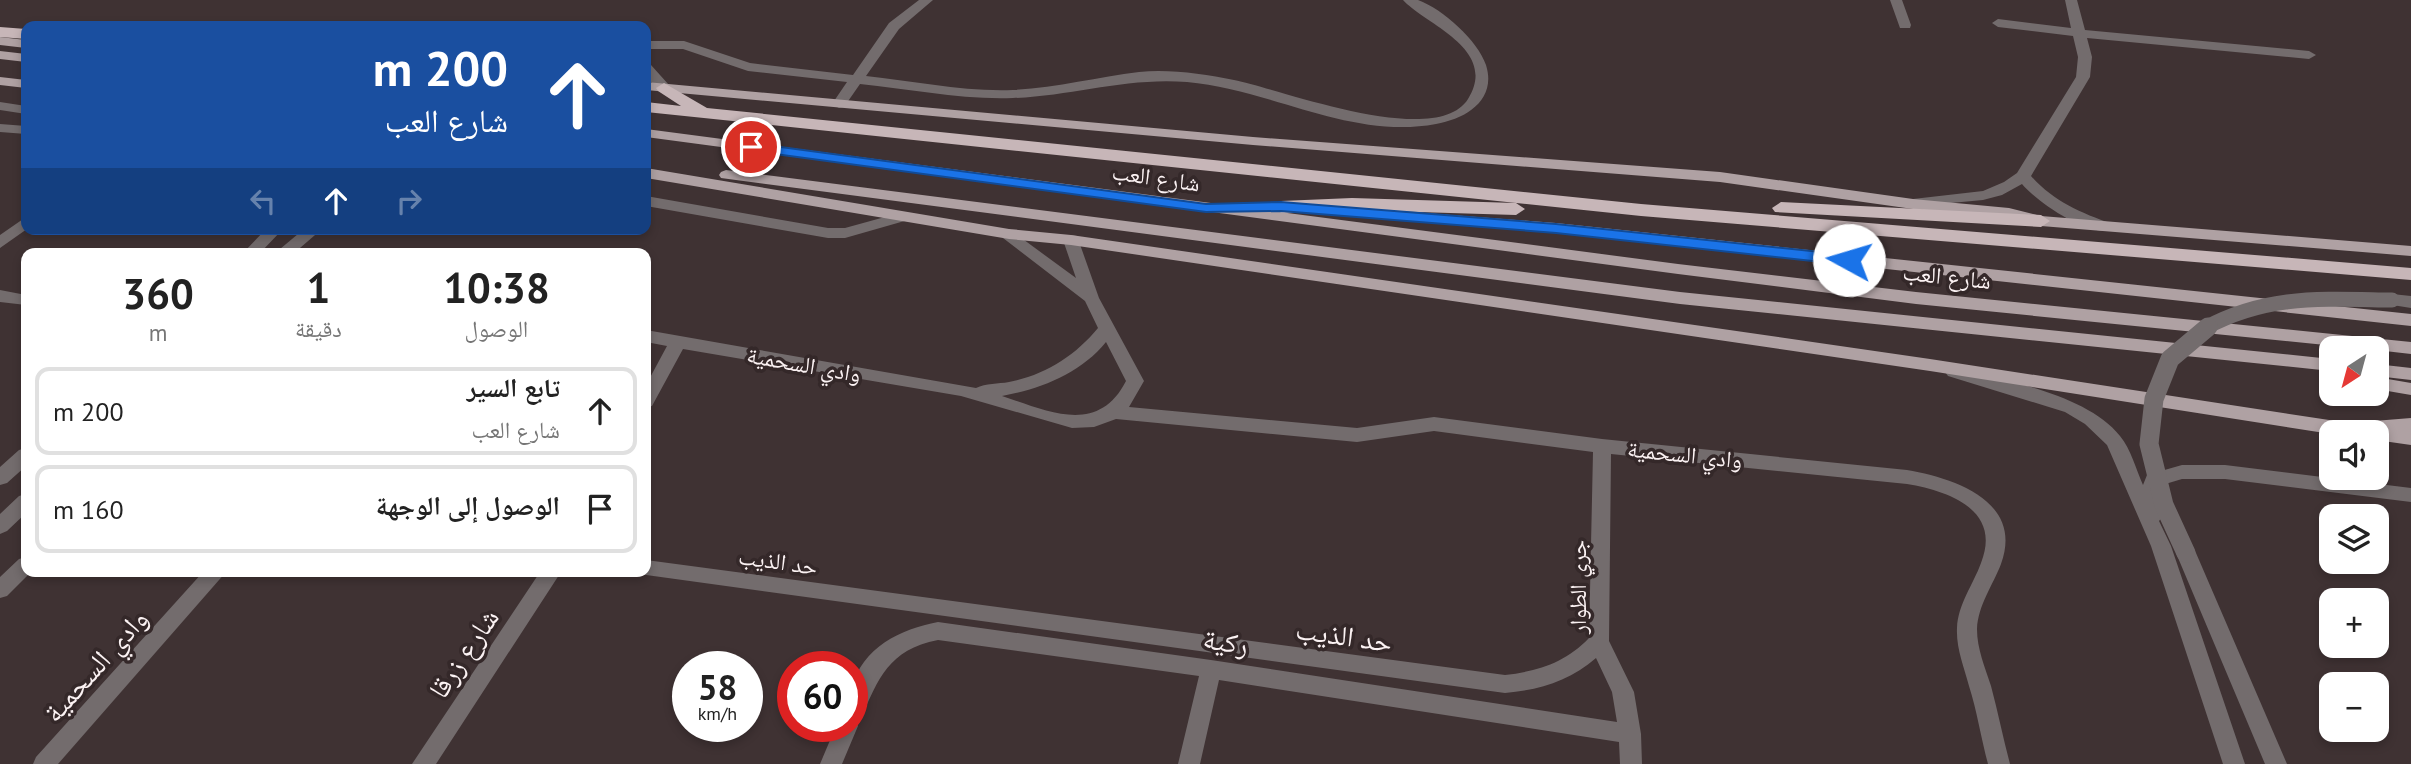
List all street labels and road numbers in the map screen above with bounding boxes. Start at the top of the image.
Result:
street label: شارع العب [1110,156,1202,199]
street label: شارع العب [1901,257,1993,296]
street label: وادي السحمية [744,340,863,393]
street label: وادي السحمية [1626,434,1744,479]
street label: جري الطوار [1563,540,1596,635]
street label: حد الذيب [737,541,819,581]
street label: وادي السحمية [34,601,159,733]
street label: شارع زرقا [419,601,507,705]
street label: حد الذيب [1293,610,1395,660]
street label: ركية [1201,619,1251,663]

